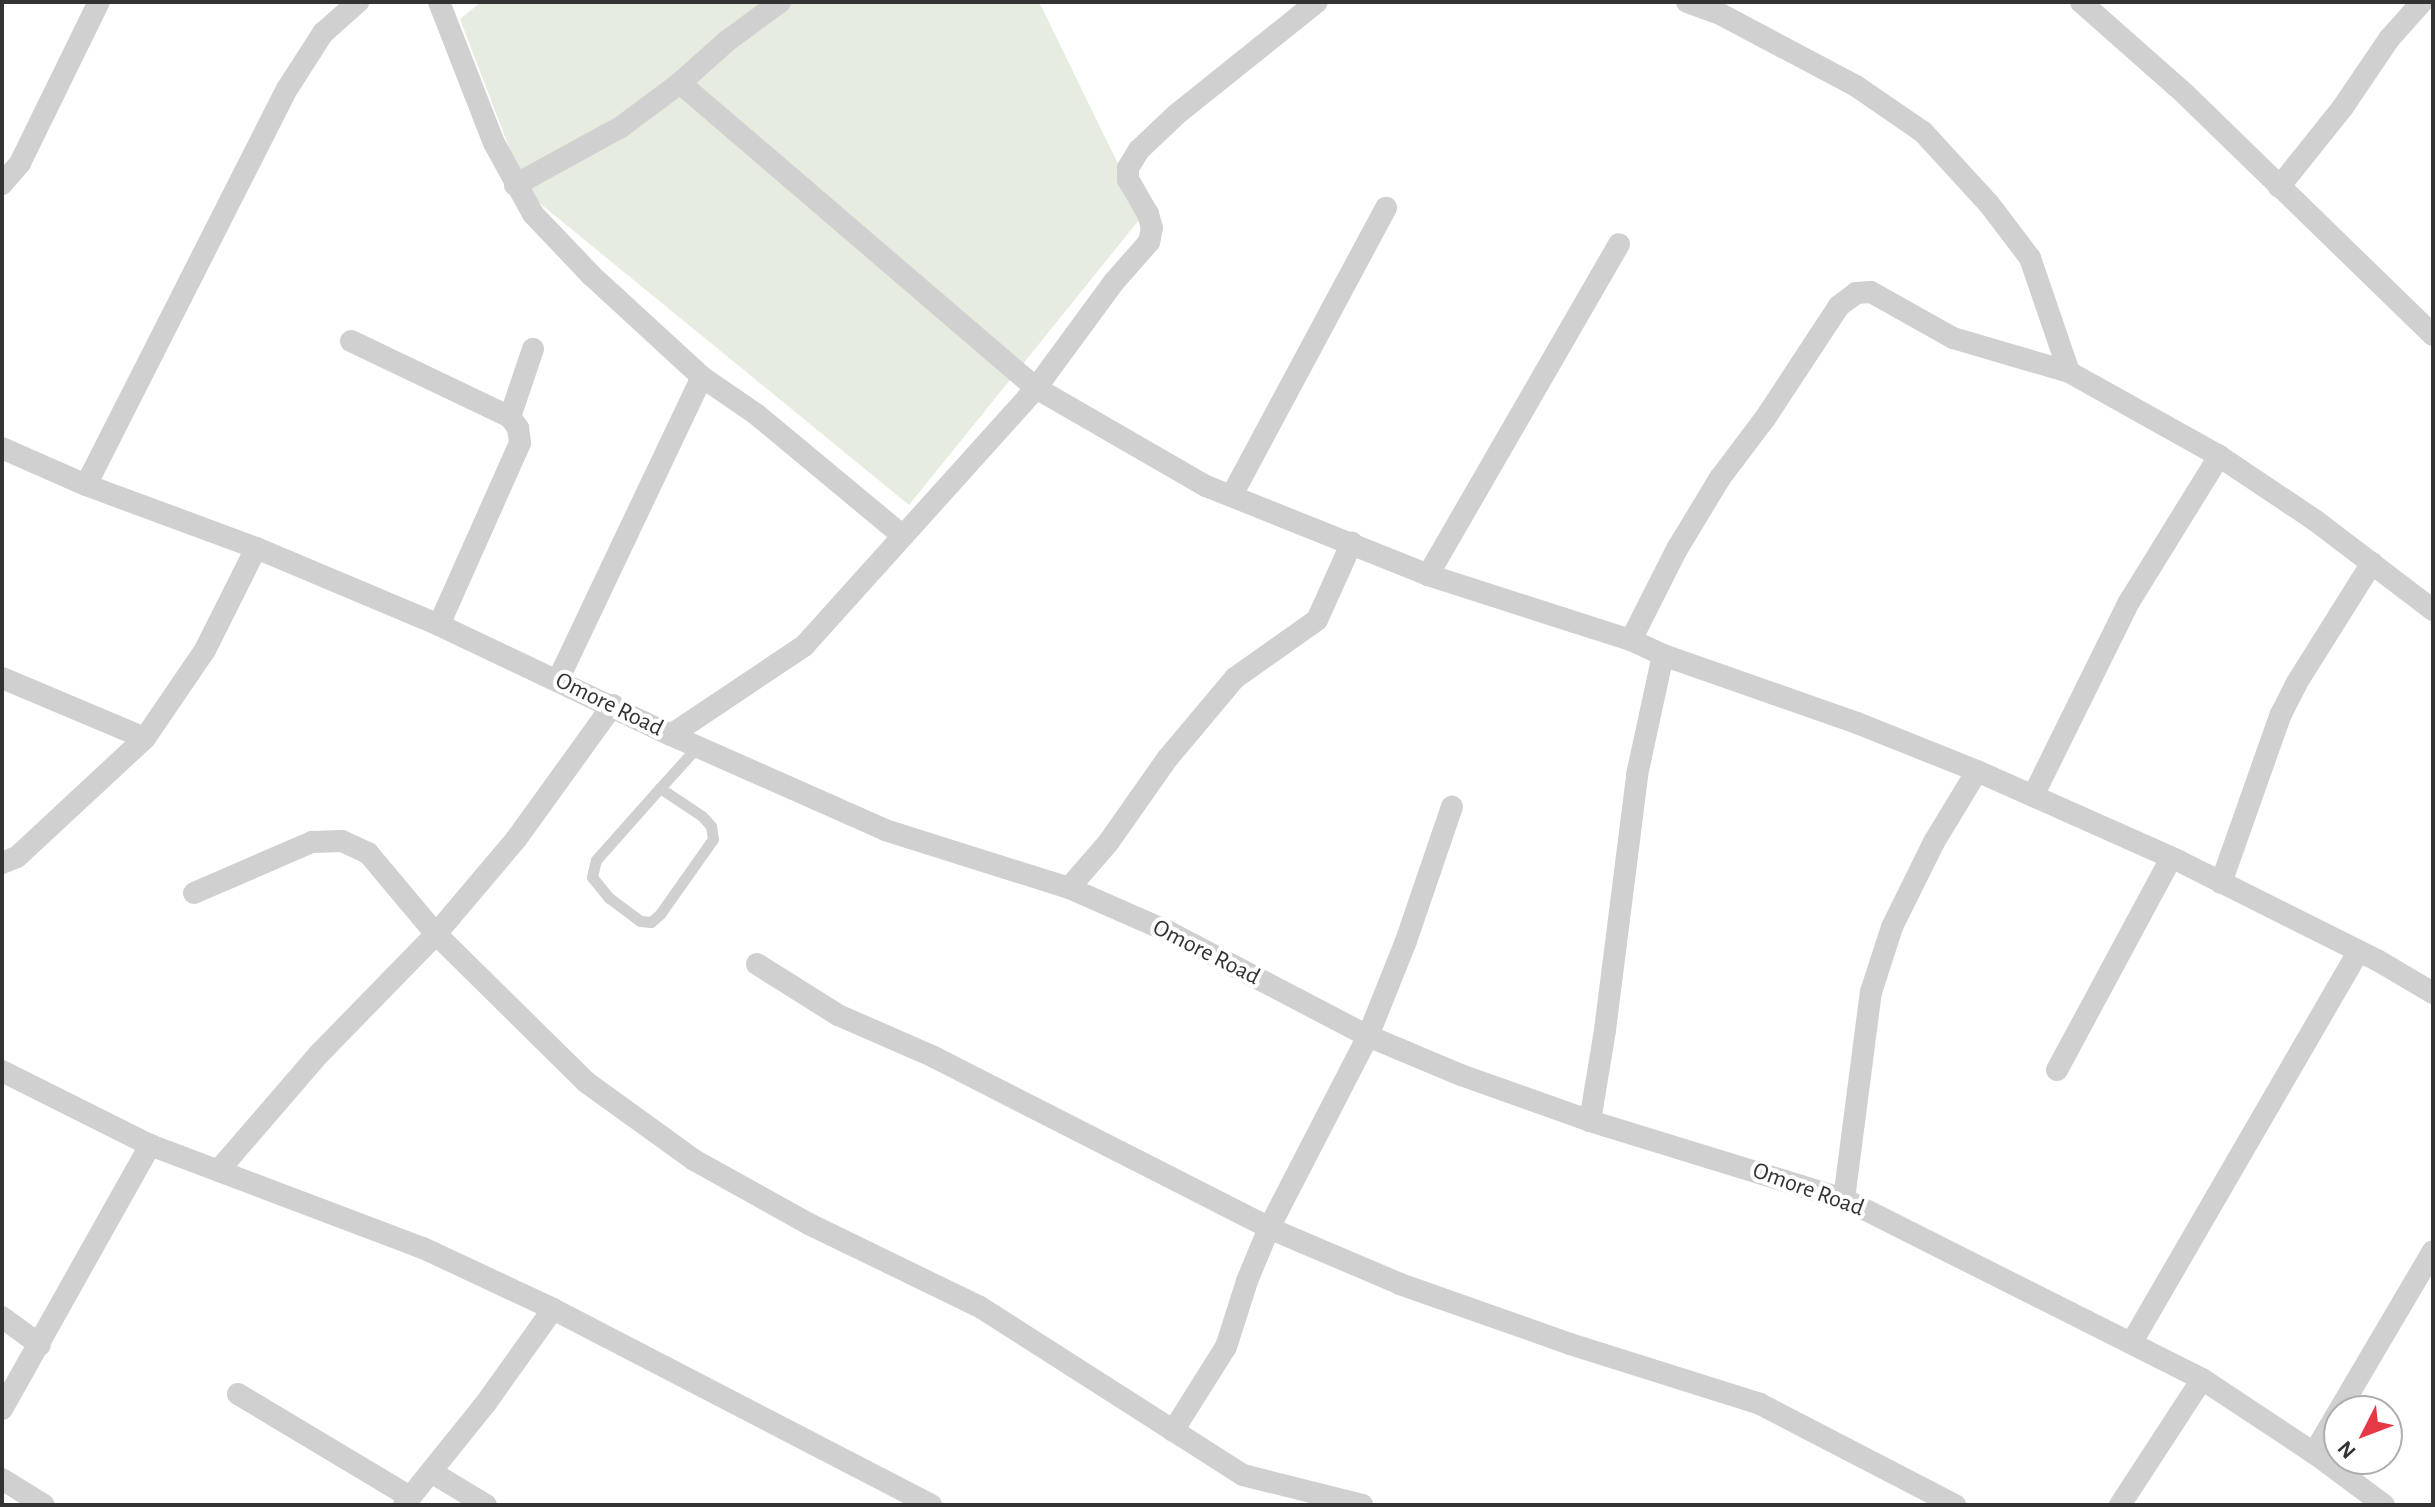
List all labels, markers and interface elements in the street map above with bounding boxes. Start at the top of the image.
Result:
street label: Omore Road [550,667,668,743]
street label: Omore Road [1148,914,1264,992]
street label: Omore Road [1748,1157,1868,1223]
north arrow [2323,1395,2403,1475]
text: N [2333,1437,2360,1463]

